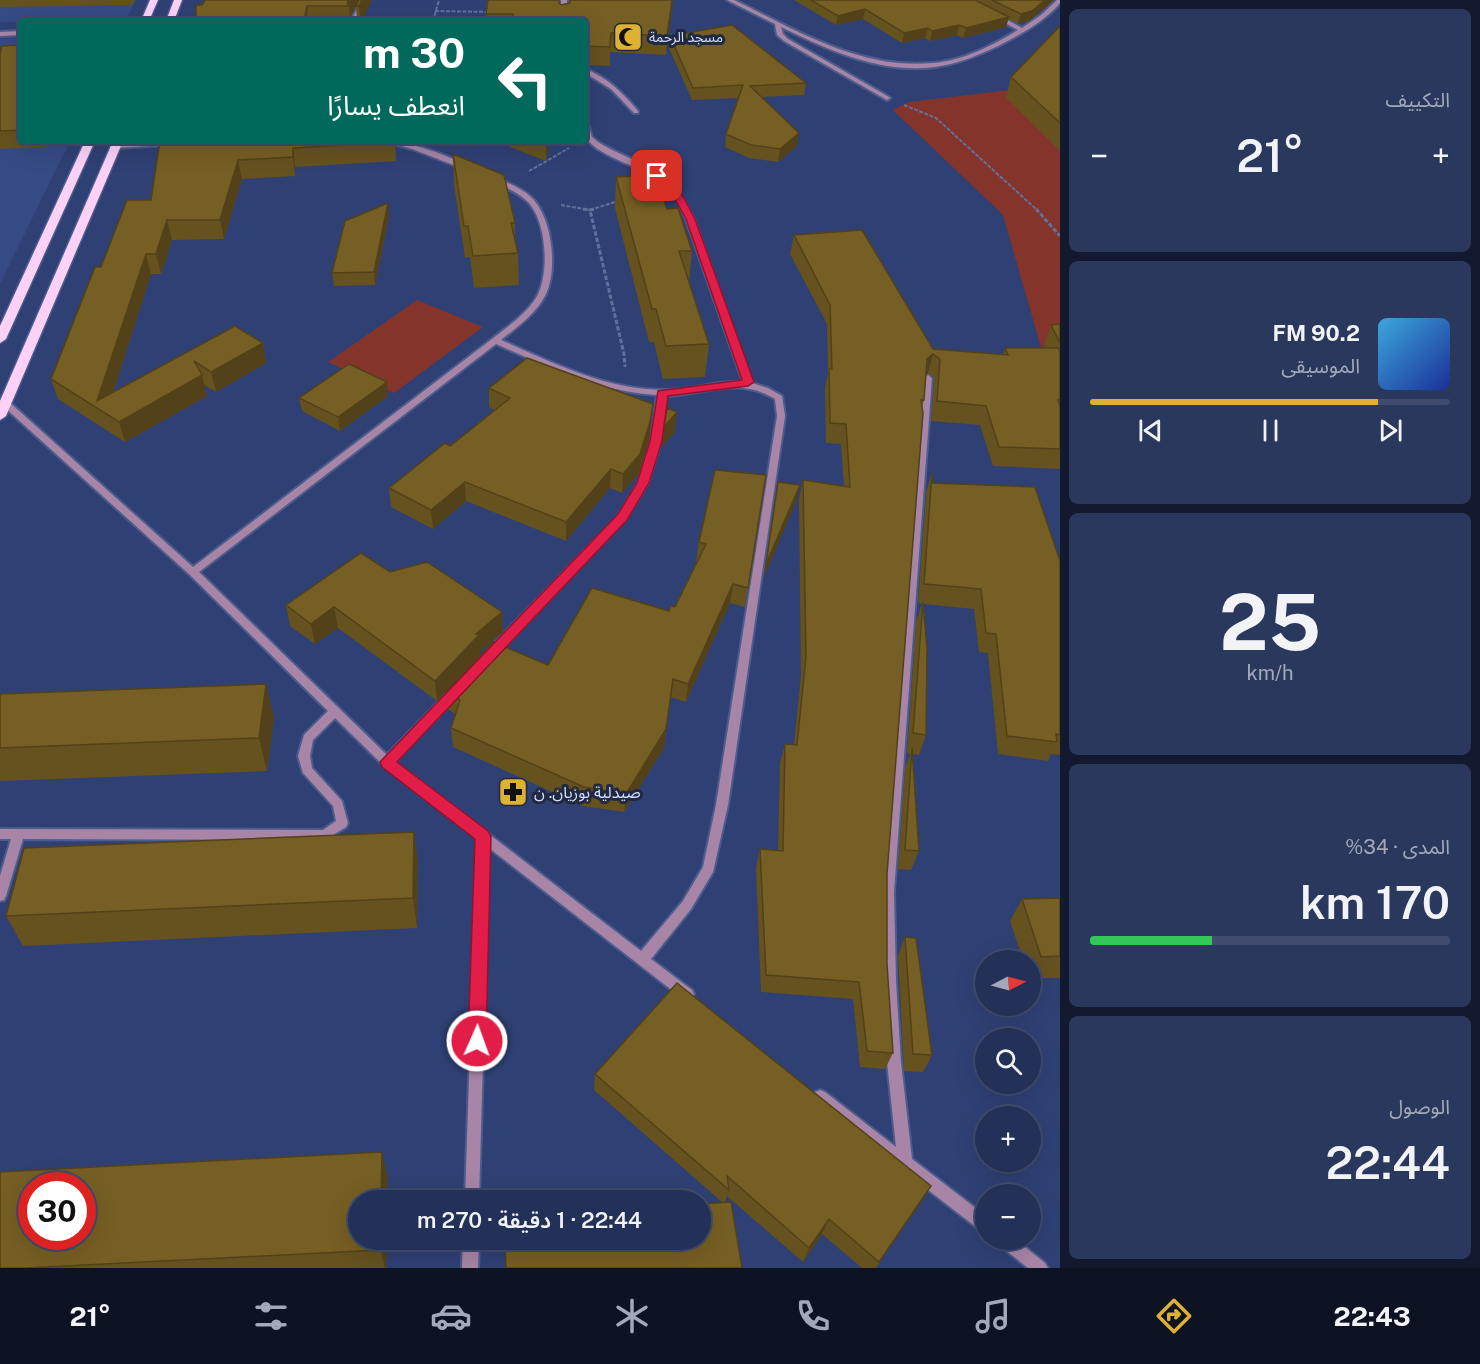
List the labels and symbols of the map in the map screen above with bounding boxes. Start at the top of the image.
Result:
mosque icon: مسجد الرحمة [612,21,644,53]
place label: مسجد الرحمة [649,29,723,46]
pin [631,150,682,201]
pharmacy icon: صيدلية بوزيان. ن [497,776,529,808]
place label: صيدلية بوزيان. ن [534,783,641,802]
north arrow [975,950,1041,1016]
position arrow [445,1009,509,1073]
speed limit sign: 30 [18,1172,96,1250]

